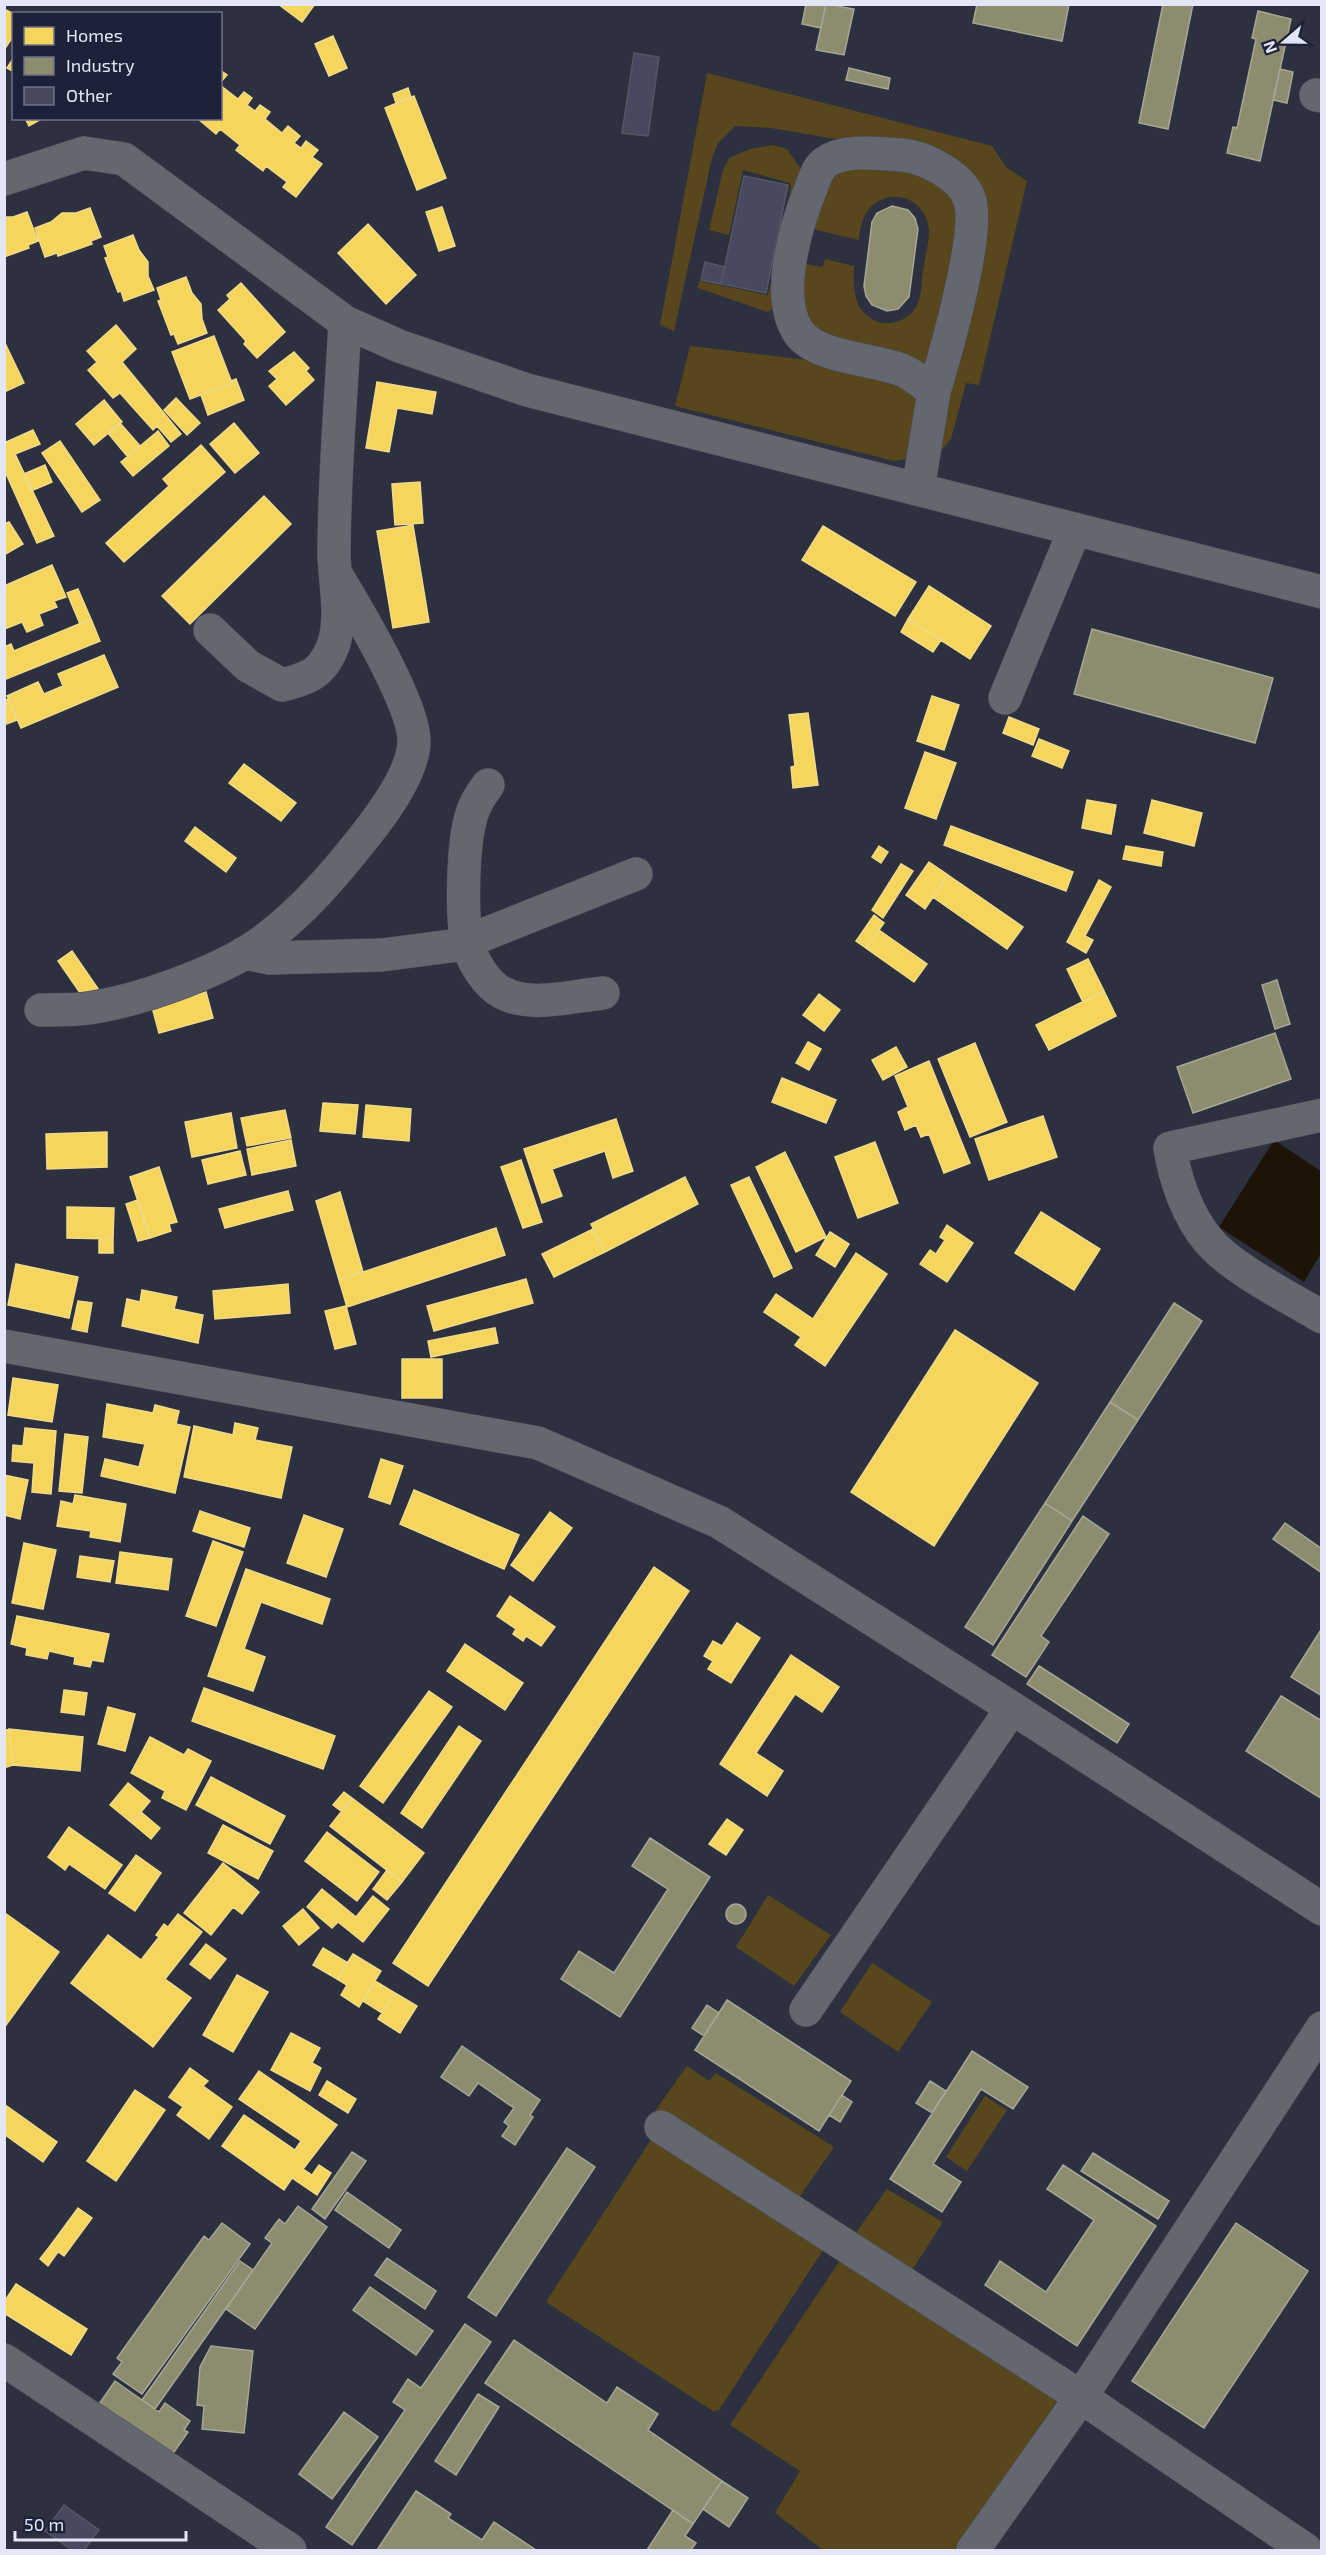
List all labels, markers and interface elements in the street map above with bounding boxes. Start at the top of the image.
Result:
legend [12,12,222,120]
north arrow [1254,12,1314,72]
text: Homes [66,24,123,46]
text: N [1259,39,1280,56]
text: Industry [66,54,135,76]
text: Other [66,84,112,106]
scale bar [15,2504,186,2542]
text: 50 m [24,2513,64,2535]

